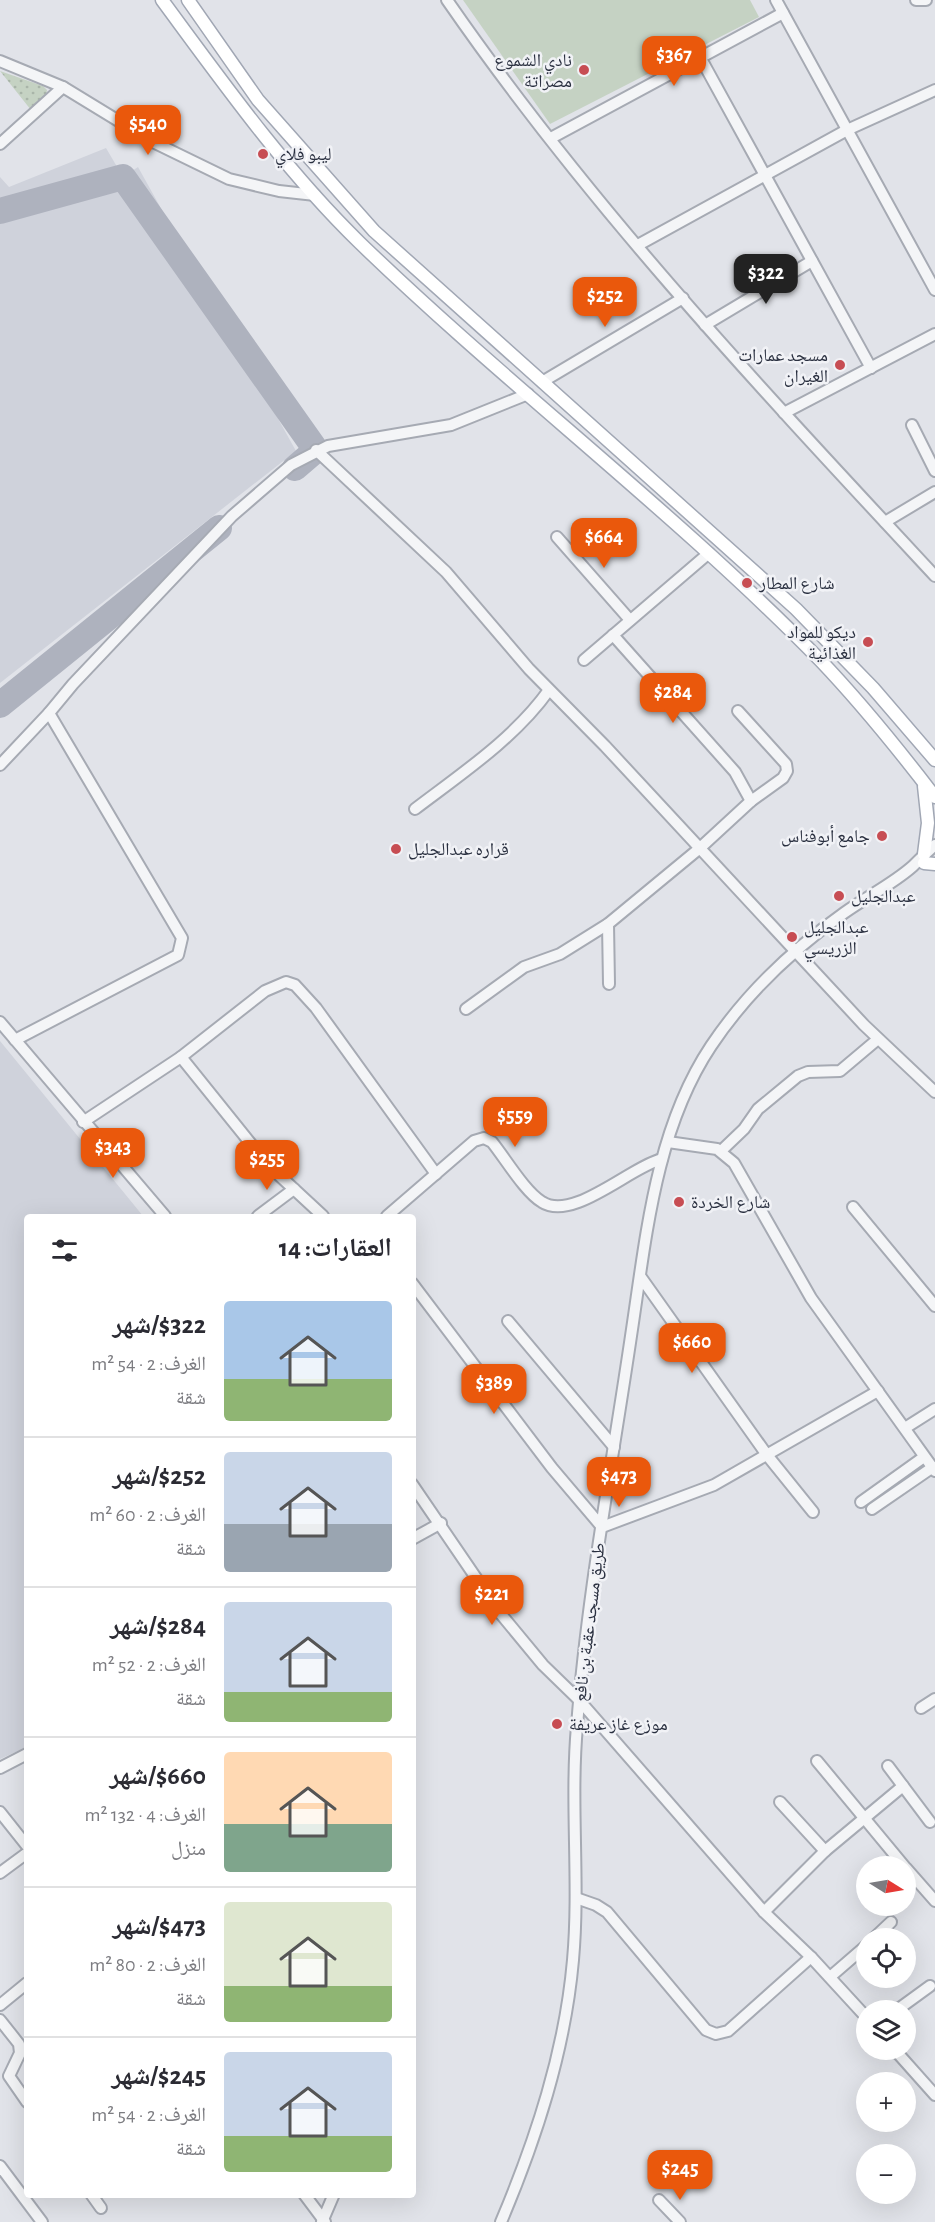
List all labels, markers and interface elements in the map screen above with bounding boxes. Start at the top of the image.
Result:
pin: $367 [638,36,710,87]
text: $367 [656,45,692,65]
place label: نادي الشموع مصراتة [494,52,572,91]
marker: نادي الشموع مصراتة [577,63,591,77]
pin: $540 [112,105,184,156]
text: $540 [129,114,167,134]
place label: ليبو فلاي [275,146,332,169]
marker: ليبو فلاي [256,147,270,161]
pin: $322 [730,254,802,305]
text: $322 [748,263,784,283]
pin: $252 [569,277,641,328]
text: $252 [587,286,623,306]
place label: مسجد عمارات الغيران [738,347,828,387]
marker: مسجد عمارات الغيران [833,358,847,372]
pin: $664 [568,518,640,569]
text: $664 [585,527,623,547]
place label: شارع المطار [758,575,835,594]
marker: شارع المطار [740,576,754,590]
place label: ديكو للمواد الغذائية [787,624,856,663]
marker: ديكو للمواد الغذائية [861,635,875,649]
pin: $284 [637,673,709,724]
text: $284 [654,682,692,702]
place label: جامع أبوفناس [781,825,870,848]
marker: جامع أبوفناس [875,829,889,843]
place label: قراره عبدالجليل [408,841,509,860]
marker: قراره عبدالجليل [389,842,403,856]
place label: عبدالجليل [851,888,916,907]
marker: عبدالجليل [832,889,846,903]
place label: عبدالجليل الزريسي [804,919,869,963]
marker: عبدالجليل الزريسي [785,930,799,944]
pin: $559 [479,1097,551,1148]
text: $559 [497,1106,533,1126]
pin: $343 [77,1128,149,1179]
text: $343 [95,1137,131,1157]
pin: $255 [231,1140,303,1191]
text: $255 [249,1149,285,1169]
place label: شارع الخردة [691,1194,770,1213]
marker: شارع الخردة [672,1195,686,1209]
icon: filters [48,1234,81,1267]
text: العقارات: 14 [279,1235,392,1261]
text: $322/شهر [112,1312,206,1338]
pin: $660 [656,1323,728,1374]
icon: home [272,1325,344,1397]
text: $660 [673,1332,711,1352]
text: الغرف: 2 · 54 m² [91,1354,206,1374]
pin: $389 [458,1364,530,1415]
text: $389 [475,1373,513,1393]
text: شقة [176,1388,206,1408]
pin: $473 [583,1457,655,1508]
text: $252/شهر [112,1463,206,1489]
text: $473 [601,1466,637,1486]
icon: home [272,1476,344,1548]
text: الغرف: 2 · 60 m² [89,1505,206,1525]
text: شقة [176,1539,206,1559]
street label: طريق مسجد عقبة بن نافع [571,1542,611,1703]
pin: $221 [456,1575,528,1626]
text: $221 [474,1584,510,1604]
text: $284/شهر [110,1613,206,1639]
icon: home [272,1626,344,1698]
text: الغرف: 2 · 52 m² [92,1655,206,1675]
text: شقة [176,1689,206,1709]
place label: موزع غاز عريفة [569,1716,668,1735]
marker: موزع غاز عريفة [550,1717,564,1731]
text: $660/شهر [109,1763,206,1789]
icon: home [272,1776,344,1848]
text: الغرف: 4 · 132 m² [84,1805,206,1825]
text: منزل [171,1839,206,1859]
north arrow [856,1856,916,1916]
map controls [856,1856,916,2204]
text: $473/شهر [113,1913,206,1939]
icon: home [272,1926,344,1998]
button: locate [856,1928,916,1988]
text: الغرف: 2 · 80 m² [89,1955,206,1975]
text: شقة [176,1989,206,2009]
button: layers [856,2000,916,2060]
text: $245/شهر [112,2063,206,2089]
button: + [856,2072,916,2132]
icon: home [272,2076,344,2148]
text: الغرف: 2 · 54 m² [91,2105,206,2125]
text: شقة [176,2139,206,2159]
button: − [856,2144,916,2204]
pin: $245 [644,2150,716,2201]
text: $245 [661,2159,699,2179]

